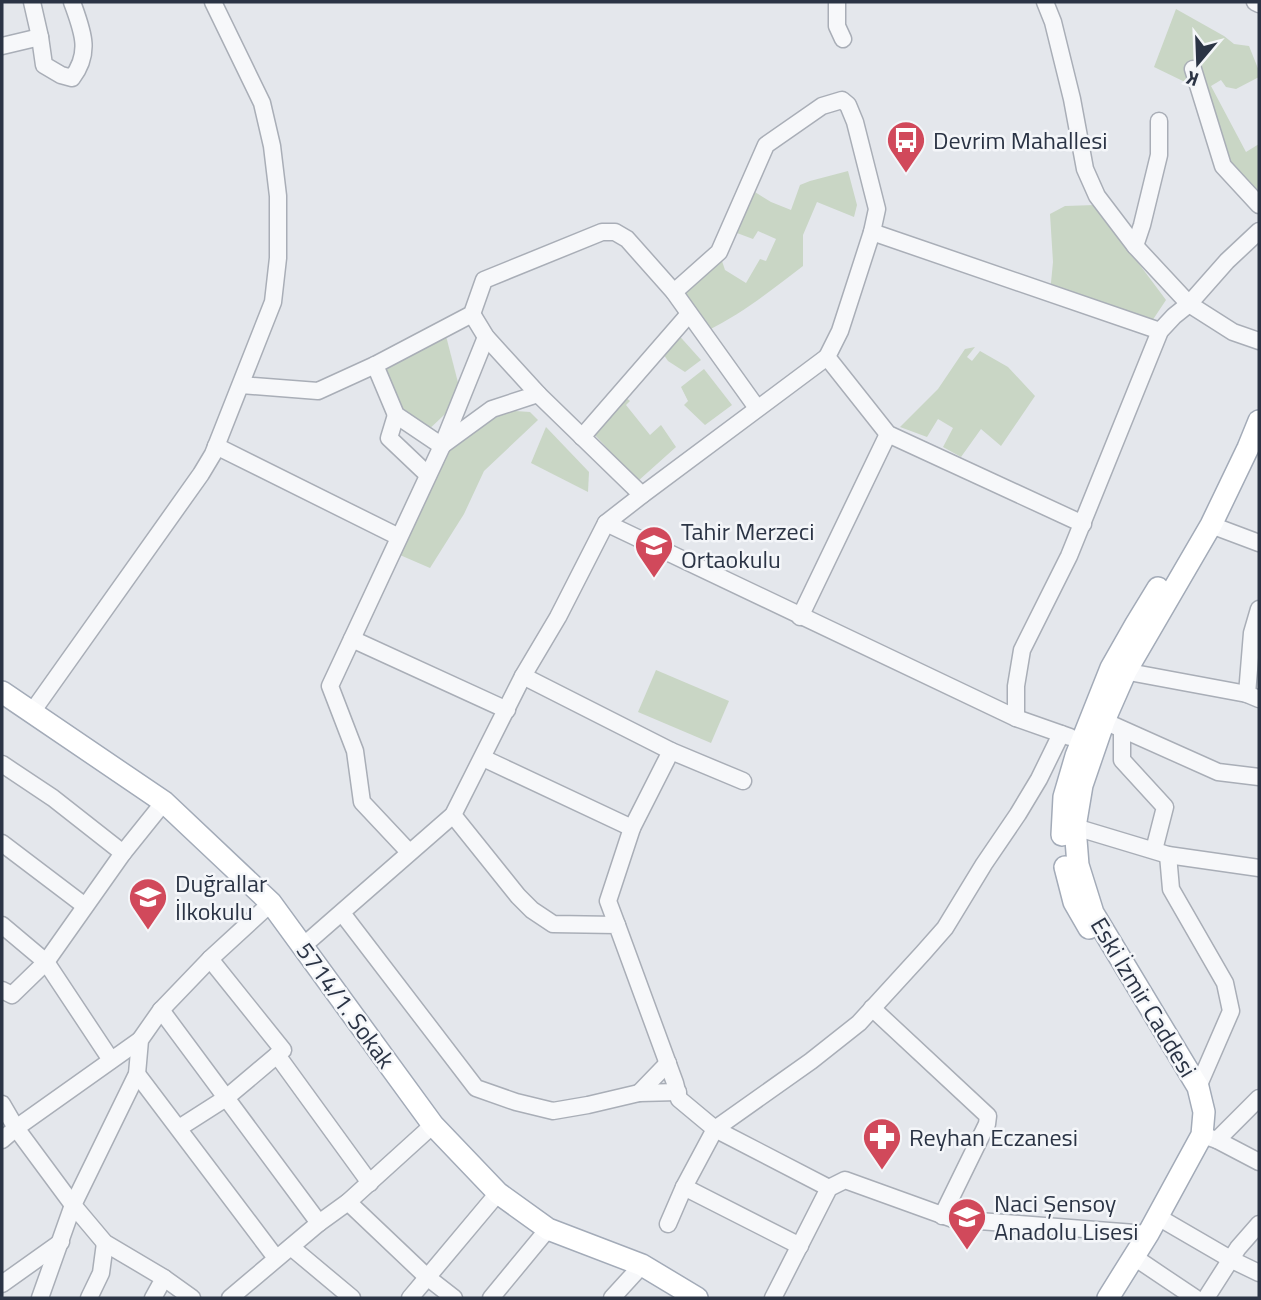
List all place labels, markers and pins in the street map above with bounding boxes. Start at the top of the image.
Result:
bus stop icon: Devrim Mahallesi [885,119,927,174]
place label: Devrim Mahallesi [933,122,1108,158]
place label: Tahir Merzeci Ortaokulu [681,513,814,577]
school or university icon: Tahir Merzeci Ortaokulu [633,524,675,579]
place label: Duğrallar İlkokulu [175,865,267,929]
school or university icon: Duğrallar İlkokulu [127,876,169,931]
pharmacy icon: Reyhan Eczanesi [861,1116,903,1171]
place label: Reyhan Eczanesi [909,1119,1078,1155]
place label: Naci Şensoy Anadolu Lisesi [994,1185,1139,1249]
school or university icon: Naci Şensoy Anadolu Lisesi [946,1196,988,1251]

